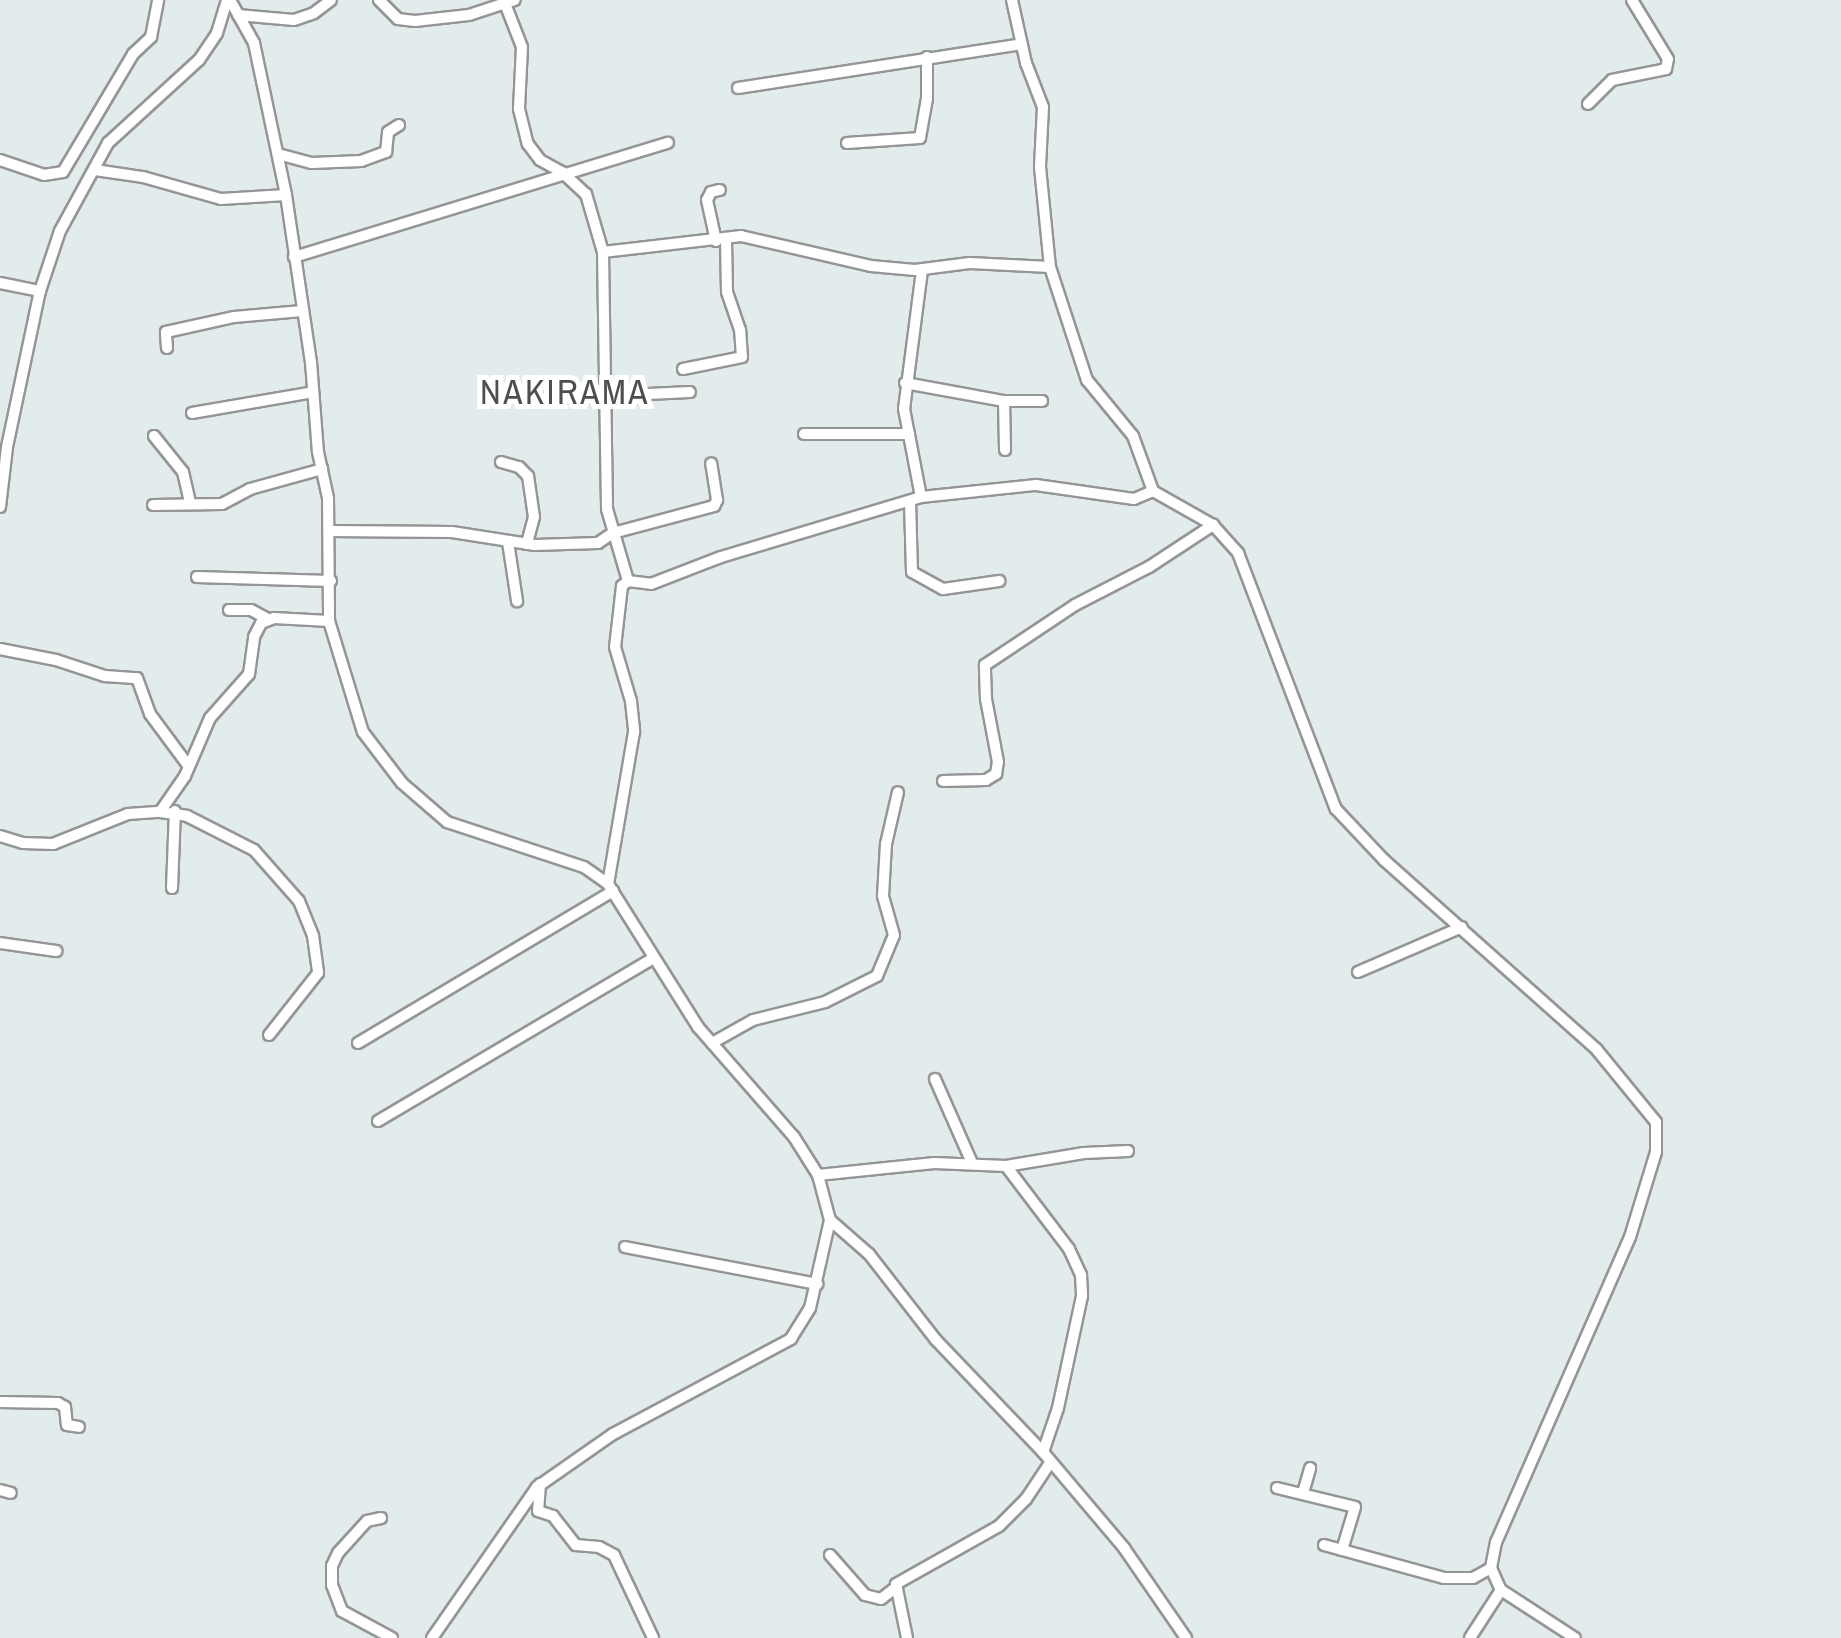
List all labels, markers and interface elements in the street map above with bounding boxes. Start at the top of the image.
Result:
district label: NAKIRAMA [480,371,650,413]

